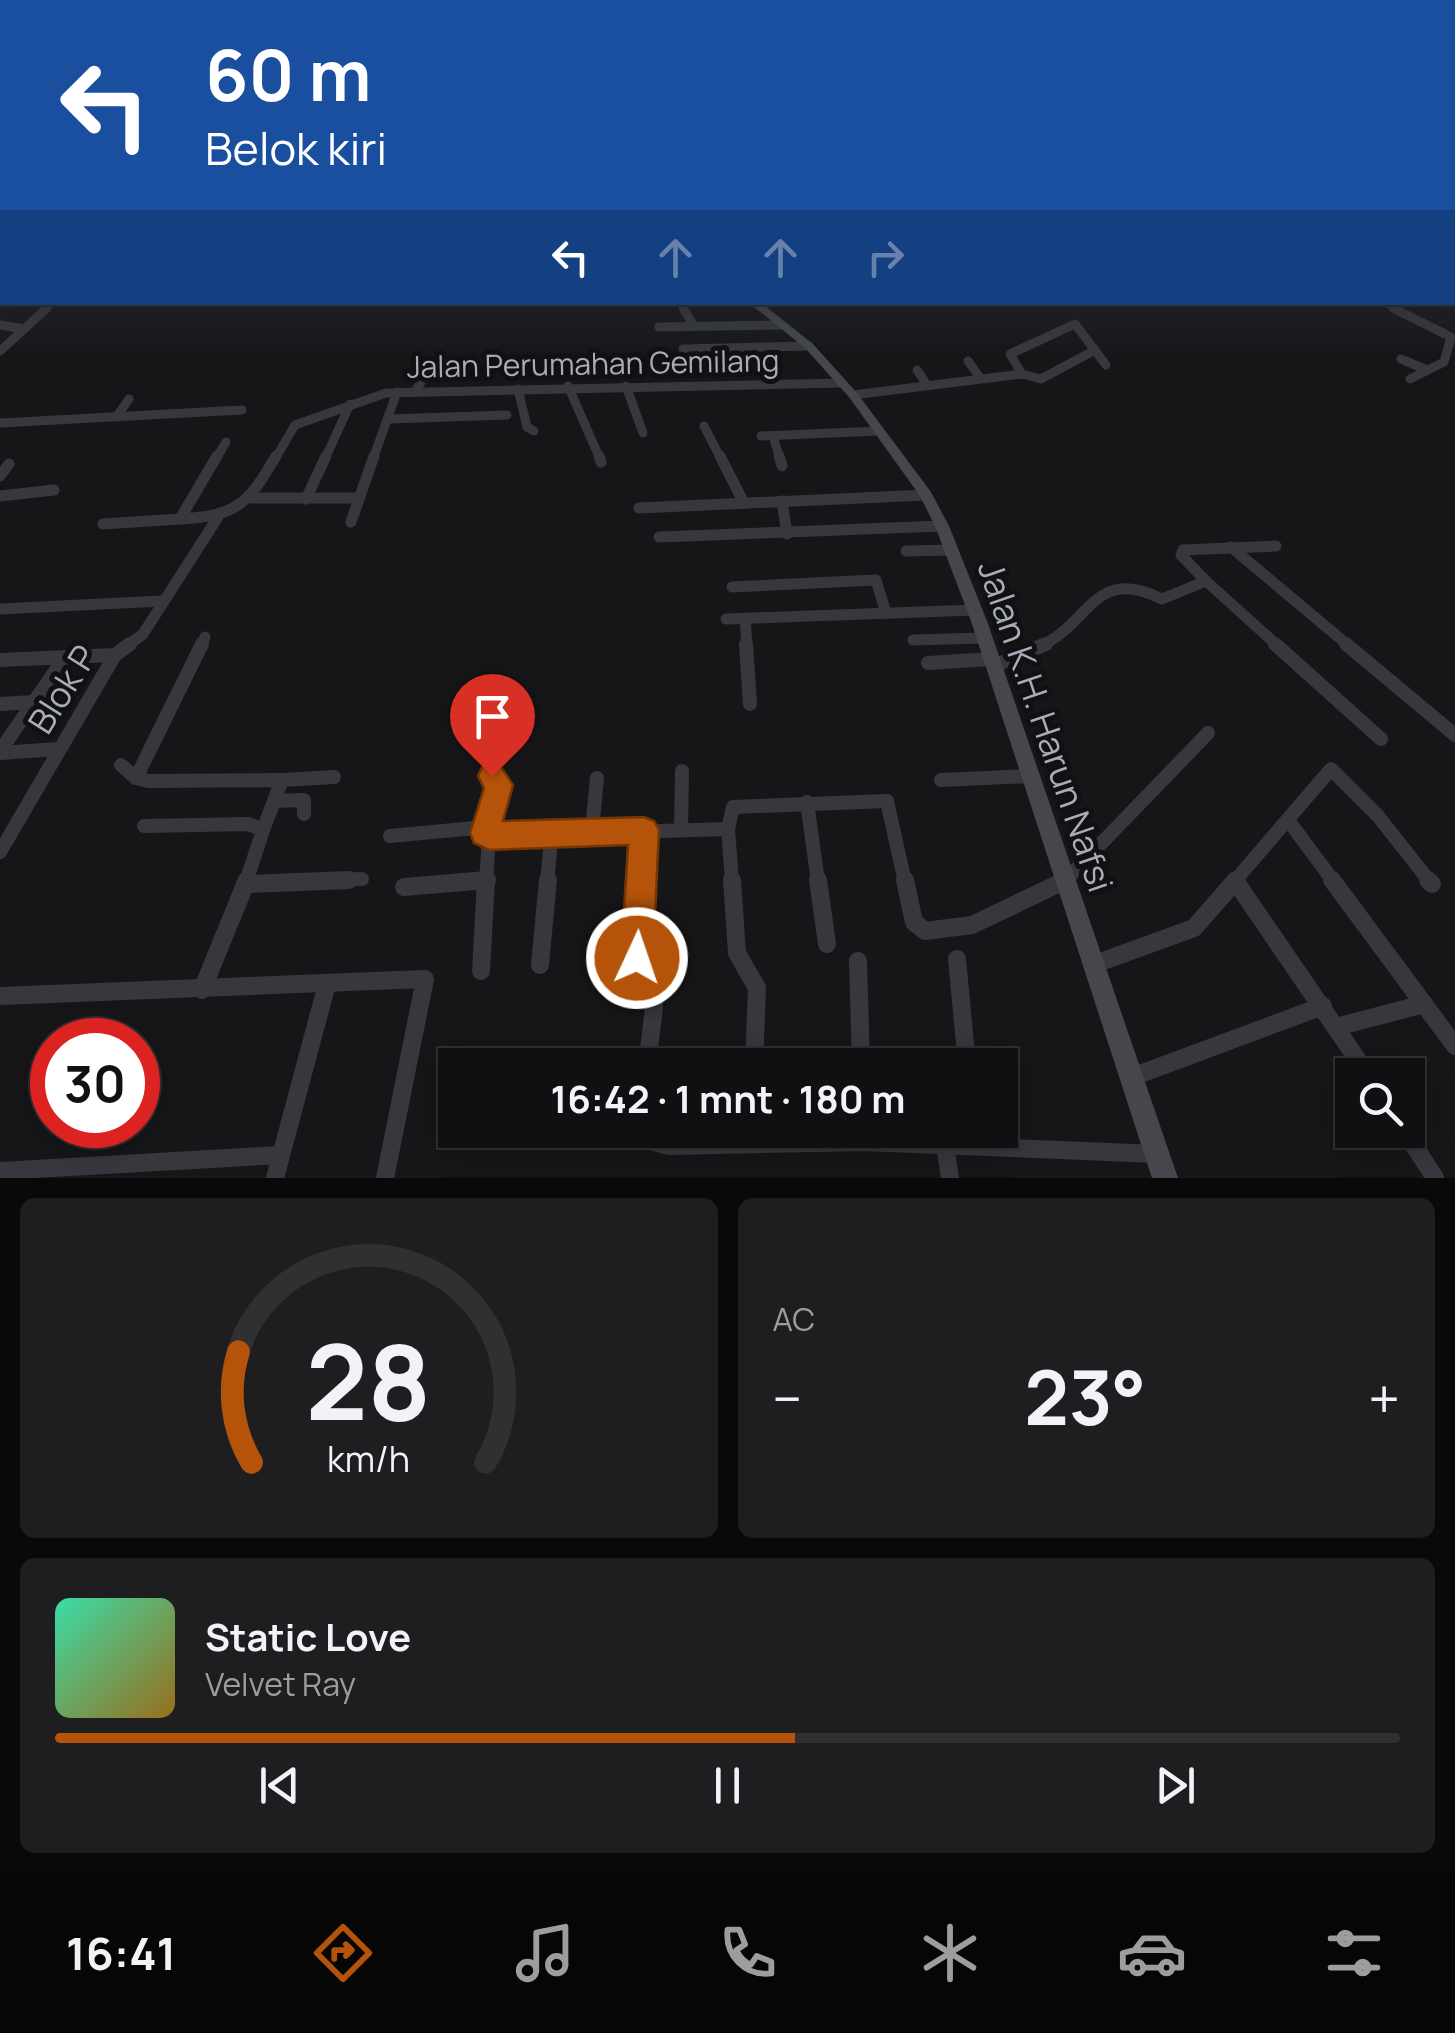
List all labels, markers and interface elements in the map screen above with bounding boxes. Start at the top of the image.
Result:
text: 60 m [205,26,372,122]
icon: left [40,40,170,170]
text: Belok kiri [205,117,387,179]
icon: left [543,230,598,285]
icon: ahead [648,230,703,285]
icon: ahead [753,230,808,285]
icon: right [858,230,913,285]
street label: Jalan Perumahan Gemilang [406,339,780,387]
street label: Jalan K.H. Harun Nafsi [967,554,1125,898]
street label: Blok P [16,636,108,742]
pin [450,674,535,777]
icon: arrive [465,689,520,744]
position arrow [585,906,689,1010]
speed limit sign: 30 [30,1018,160,1148]
map controls [1335,1058,1425,1148]
button: search [1335,1058,1425,1148]
text: 16:42 · 1 mnt · 180 m [551,1072,906,1124]
text: AC [773,1297,815,1341]
text: 28 [306,1309,432,1451]
text: 23° [1024,1345,1146,1448]
text: − [773,1360,802,1436]
text: + [1368,1360,1400,1436]
text: km/h [327,1434,410,1483]
text: Static Love [205,1610,411,1662]
text: Velvet Ray [205,1662,356,1706]
icon: previous [252,1758,307,1813]
icon: pause [700,1758,755,1813]
icon: next [1148,1758,1203,1813]
icon: directions [308,1918,378,1988]
icon: music [510,1918,580,1988]
icon: phone [713,1918,783,1988]
icon: climate [915,1918,985,1988]
icon: car [1117,1918,1187,1988]
icon: filters [1319,1918,1389,1988]
text: 16:41 [66,1922,176,1984]

